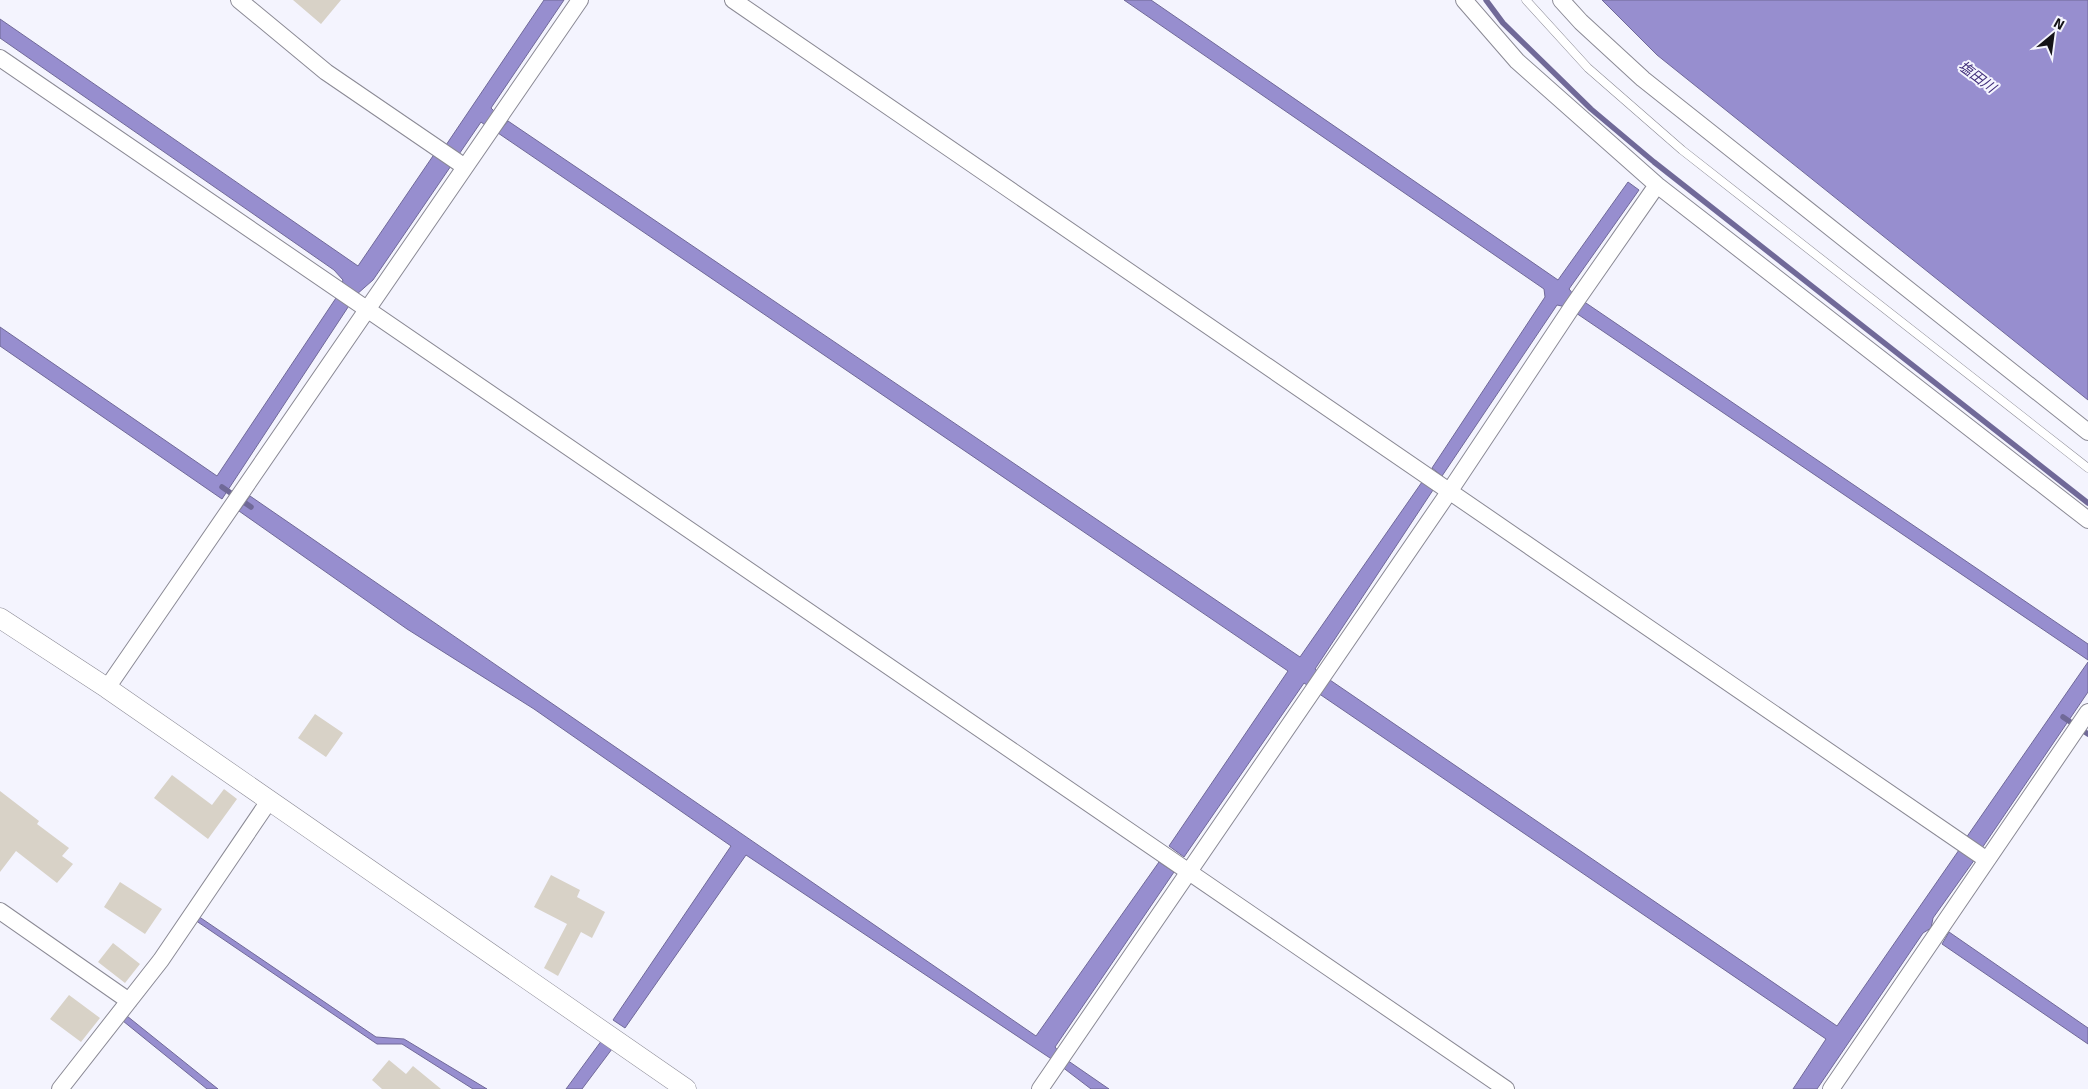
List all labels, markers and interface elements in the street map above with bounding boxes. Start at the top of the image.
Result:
north arrow [2028,10,2078,60]
text: N [2051,14,2067,34]
water label: 塩田川 [1955,58,2000,98]

